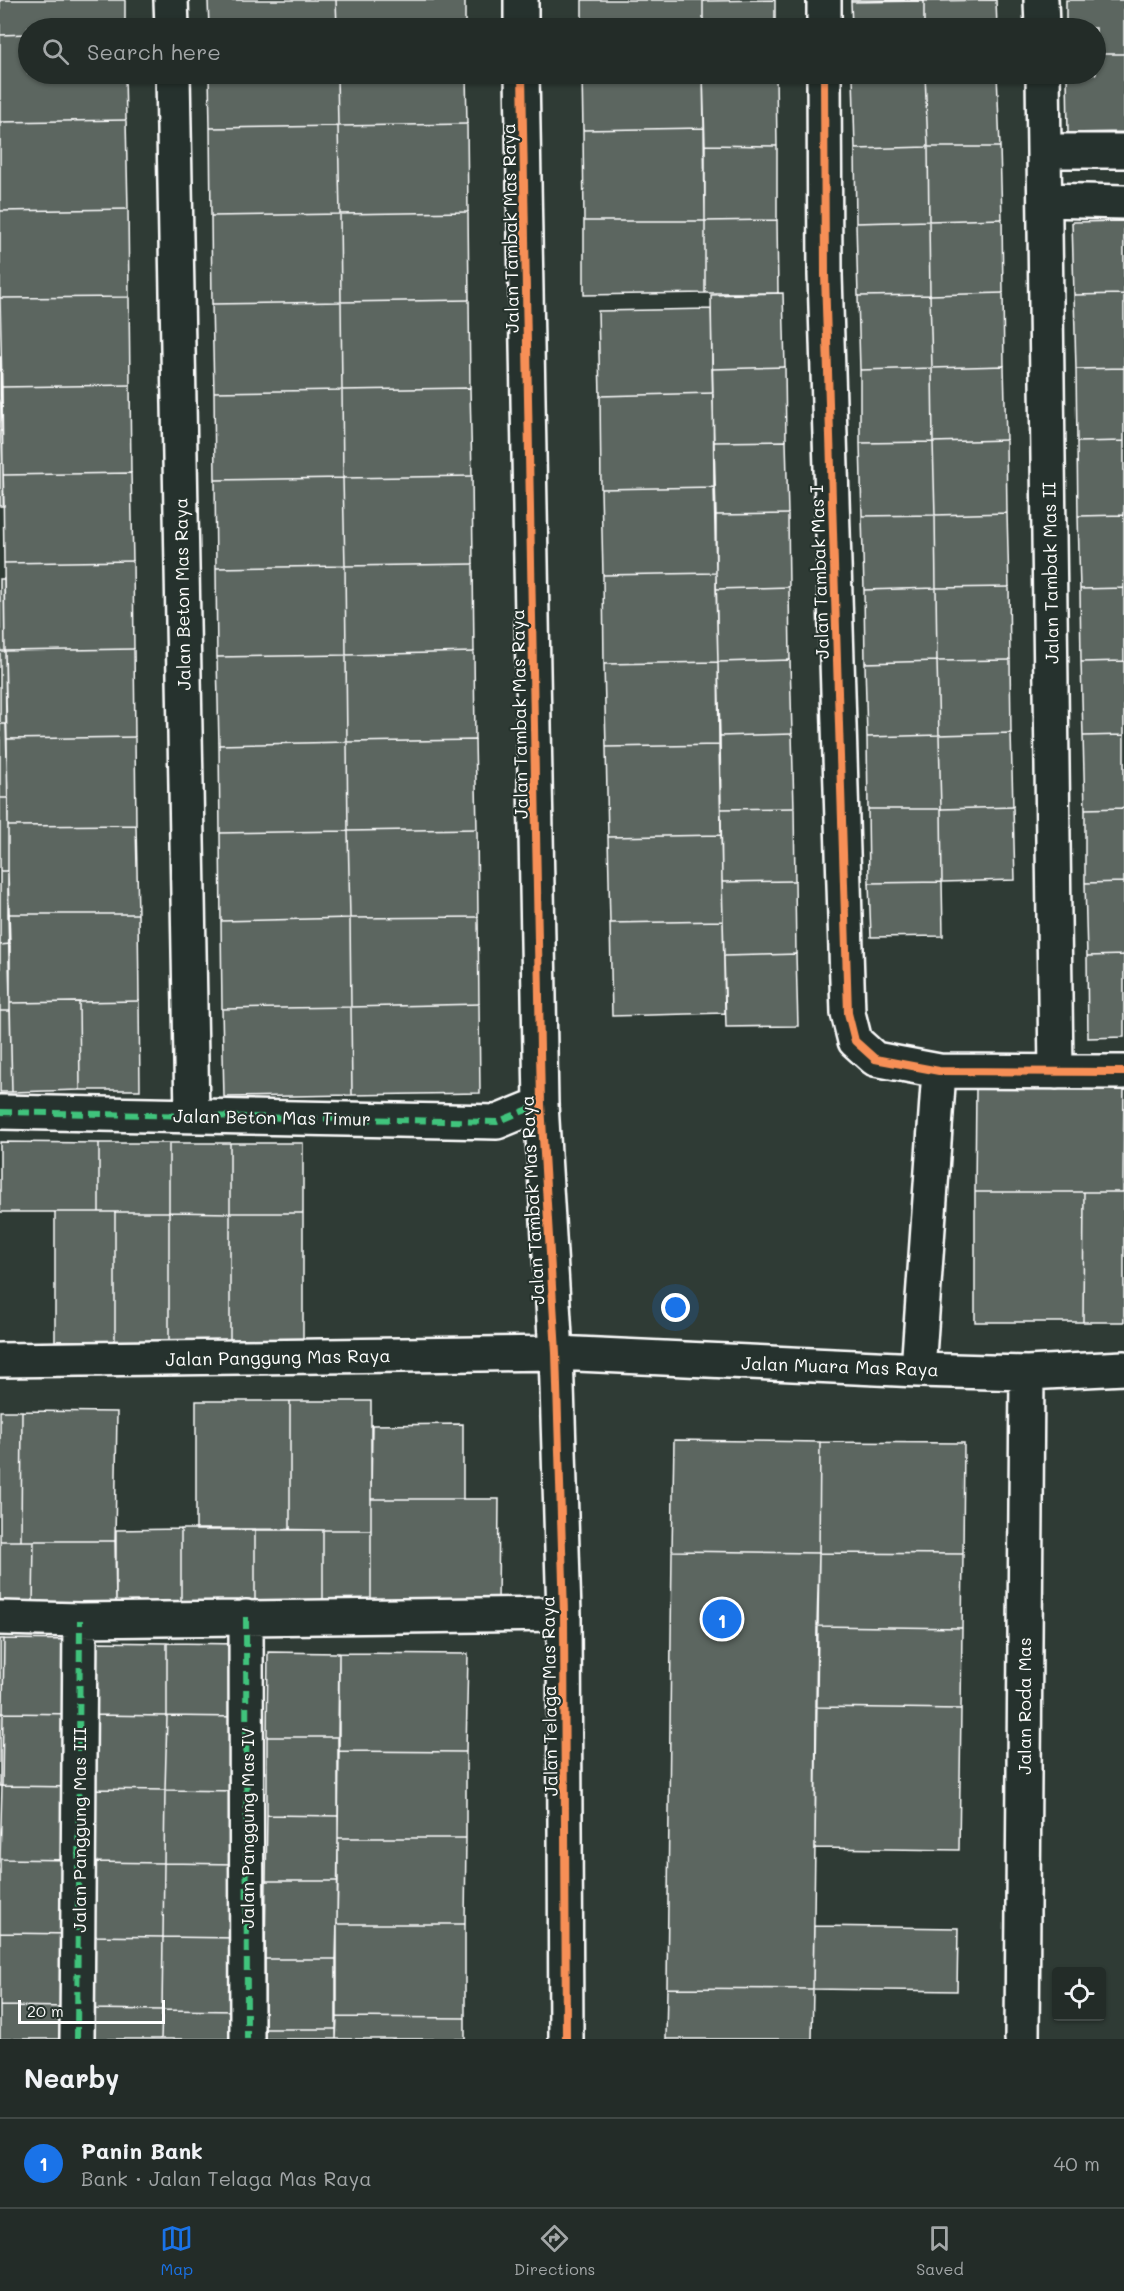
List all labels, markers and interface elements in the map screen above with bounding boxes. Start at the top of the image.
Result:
search box [18,18,1106,84]
icon: search [39,35,72,68]
text: Search here [87,37,221,66]
street label: Jalan Tambak Mas Raya [496,123,524,333]
street label: Jalan Tambak Mas II [1036,482,1064,664]
street label: Jalan Tambak Mas I [804,484,834,659]
street label: Jalan Beton Mas Raya [168,497,196,691]
street label: Jalan Tambak Mas Raya [505,609,533,819]
street label: Jalan Tambak Mas Raya [515,1095,549,1305]
street label: Jalan Beton Mas Timur [173,1103,371,1131]
your location [661,1293,690,1322]
street label: Jalan Panggung Mas Raya [165,1343,391,1371]
street label: Jalan Muara Mas Raya [741,1351,939,1381]
street label: Jalan Telaga Mas Raya [535,1596,563,1796]
pin: 1 [702,1596,742,1642]
street label: Jalan Roda Mas [1012,1637,1036,1775]
street label: Jalan Panggung Mas III [67,1727,91,1933]
street label: Jalan Panggung Mas IV [235,1727,259,1929]
map controls [1052,1967,1106,2021]
button: locate [1052,1967,1106,2021]
scale bar [18,1997,165,2024]
text: 20 m [27,2000,64,2021]
text: Nearby [24,2061,119,2095]
text: Panin Bank [81,2136,203,2165]
text: 1 [39,2150,48,2176]
text: 40 m [1054,2150,1100,2176]
text: Bank · Jalan Telaga Mas Raya [81,2165,372,2191]
tab: Map [160,2222,193,2279]
tab: Directions [514,2222,595,2279]
tab: Saved [916,2222,964,2279]

